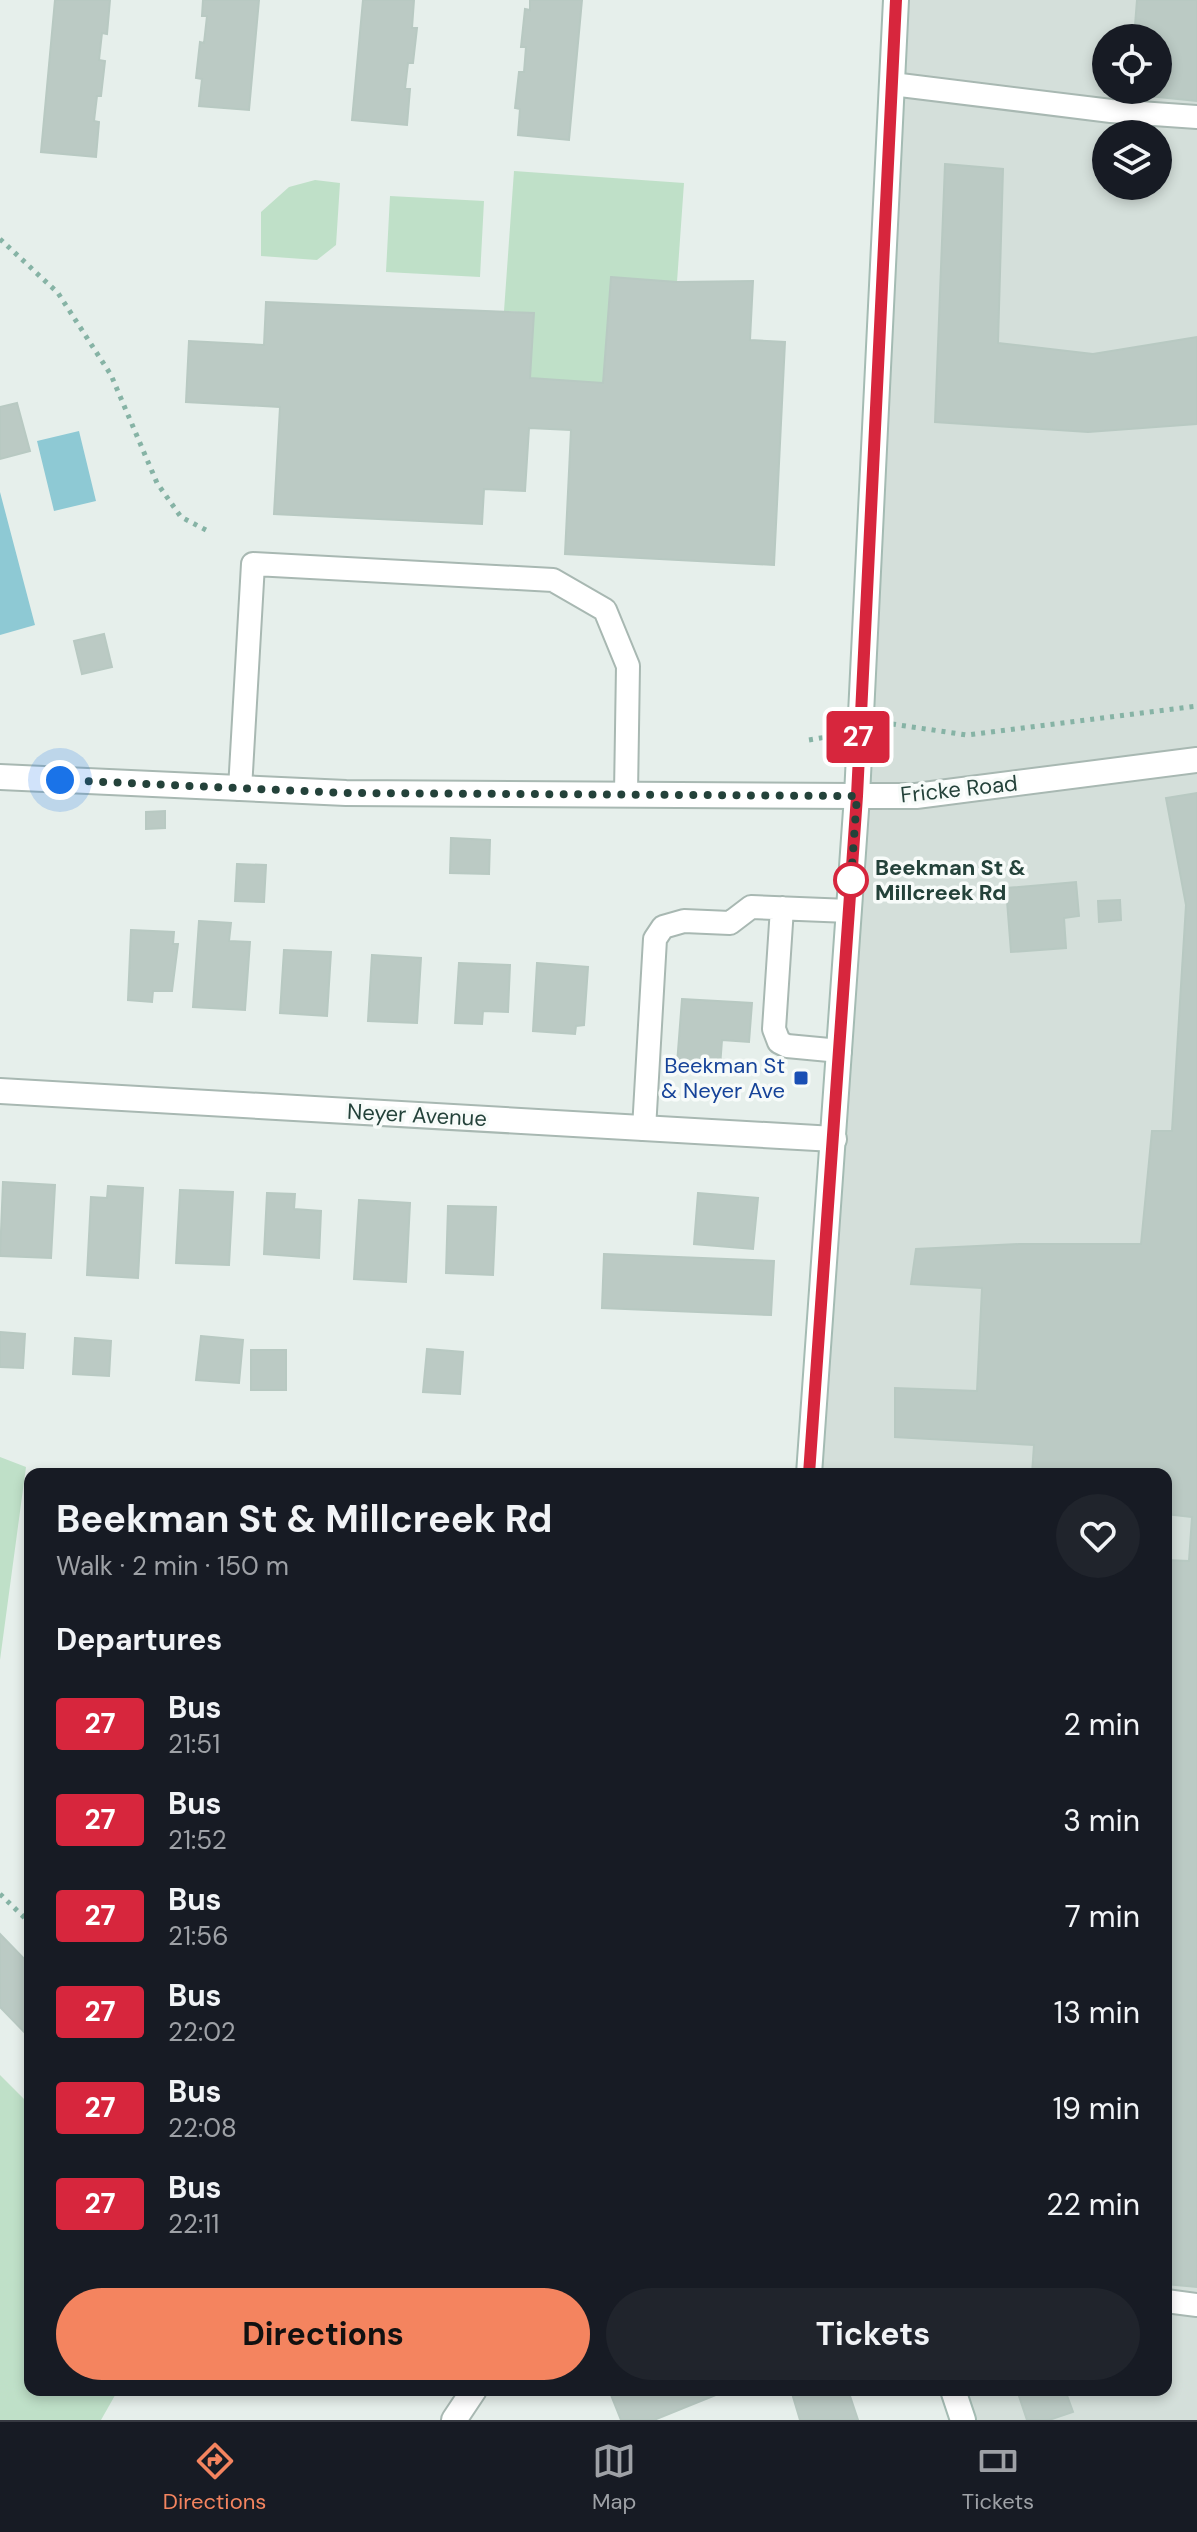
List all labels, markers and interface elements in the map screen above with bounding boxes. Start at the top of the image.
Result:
map controls [1092,24,1172,200]
button: locate [1092,24,1172,104]
button: layers [1092,120,1172,200]
line badge: 27 [822,711,894,763]
text: 27 [843,718,874,755]
your location [40,760,80,800]
street label: Fricke Road [899,768,1019,810]
place label: Beekman St & Millcreek Rd [875,853,1026,907]
marker: Beekman St & Millcreek Rd [834,863,868,897]
place label: Beekman St & Neyer Ave [661,1051,785,1105]
marker: Beekman St & Neyer Ave [792,1069,810,1087]
street label: Neyer Avenue [346,1097,488,1133]
text: Beekman St & Millcreek Rd [56,1494,552,1544]
button: heart [1056,1494,1140,1578]
text: Walk · 2 min · 150 m [56,1549,289,1583]
text: Departures [56,1620,222,1659]
text: Bus [168,1688,222,1727]
text: 27 [85,1705,116,1742]
text: 2 min [1064,1705,1140,1744]
text: 21:51 [168,1727,220,1761]
text: Bus [168,1784,222,1823]
text: 27 [85,1801,116,1838]
text: 3 min [1063,1801,1140,1840]
text: 21:52 [168,1823,227,1857]
text: Bus [168,1880,222,1919]
text: 27 [85,1897,116,1934]
text: 7 min [1065,1897,1140,1936]
text: 21:56 [168,1919,229,1953]
text: Bus [168,1976,222,2015]
text: 27 [85,1993,116,2030]
text: 13 min [1054,1993,1140,2032]
text: 22:02 [168,2015,236,2049]
text: Bus [168,2072,222,2111]
text: 27 [85,2089,116,2126]
text: 19 min [1053,2089,1140,2128]
text: 22:08 [168,2111,237,2145]
text: Bus [168,2168,222,2207]
text: 27 [85,2185,116,2222]
text: 22 min [1046,2185,1140,2224]
text: 22:11 [168,2207,219,2241]
button: Directions [56,2288,590,2380]
button: Tickets [606,2288,1140,2380]
tab: Directions [163,2439,266,2516]
tab: Map [592,2439,636,2516]
tab: Tickets [962,2439,1034,2516]

